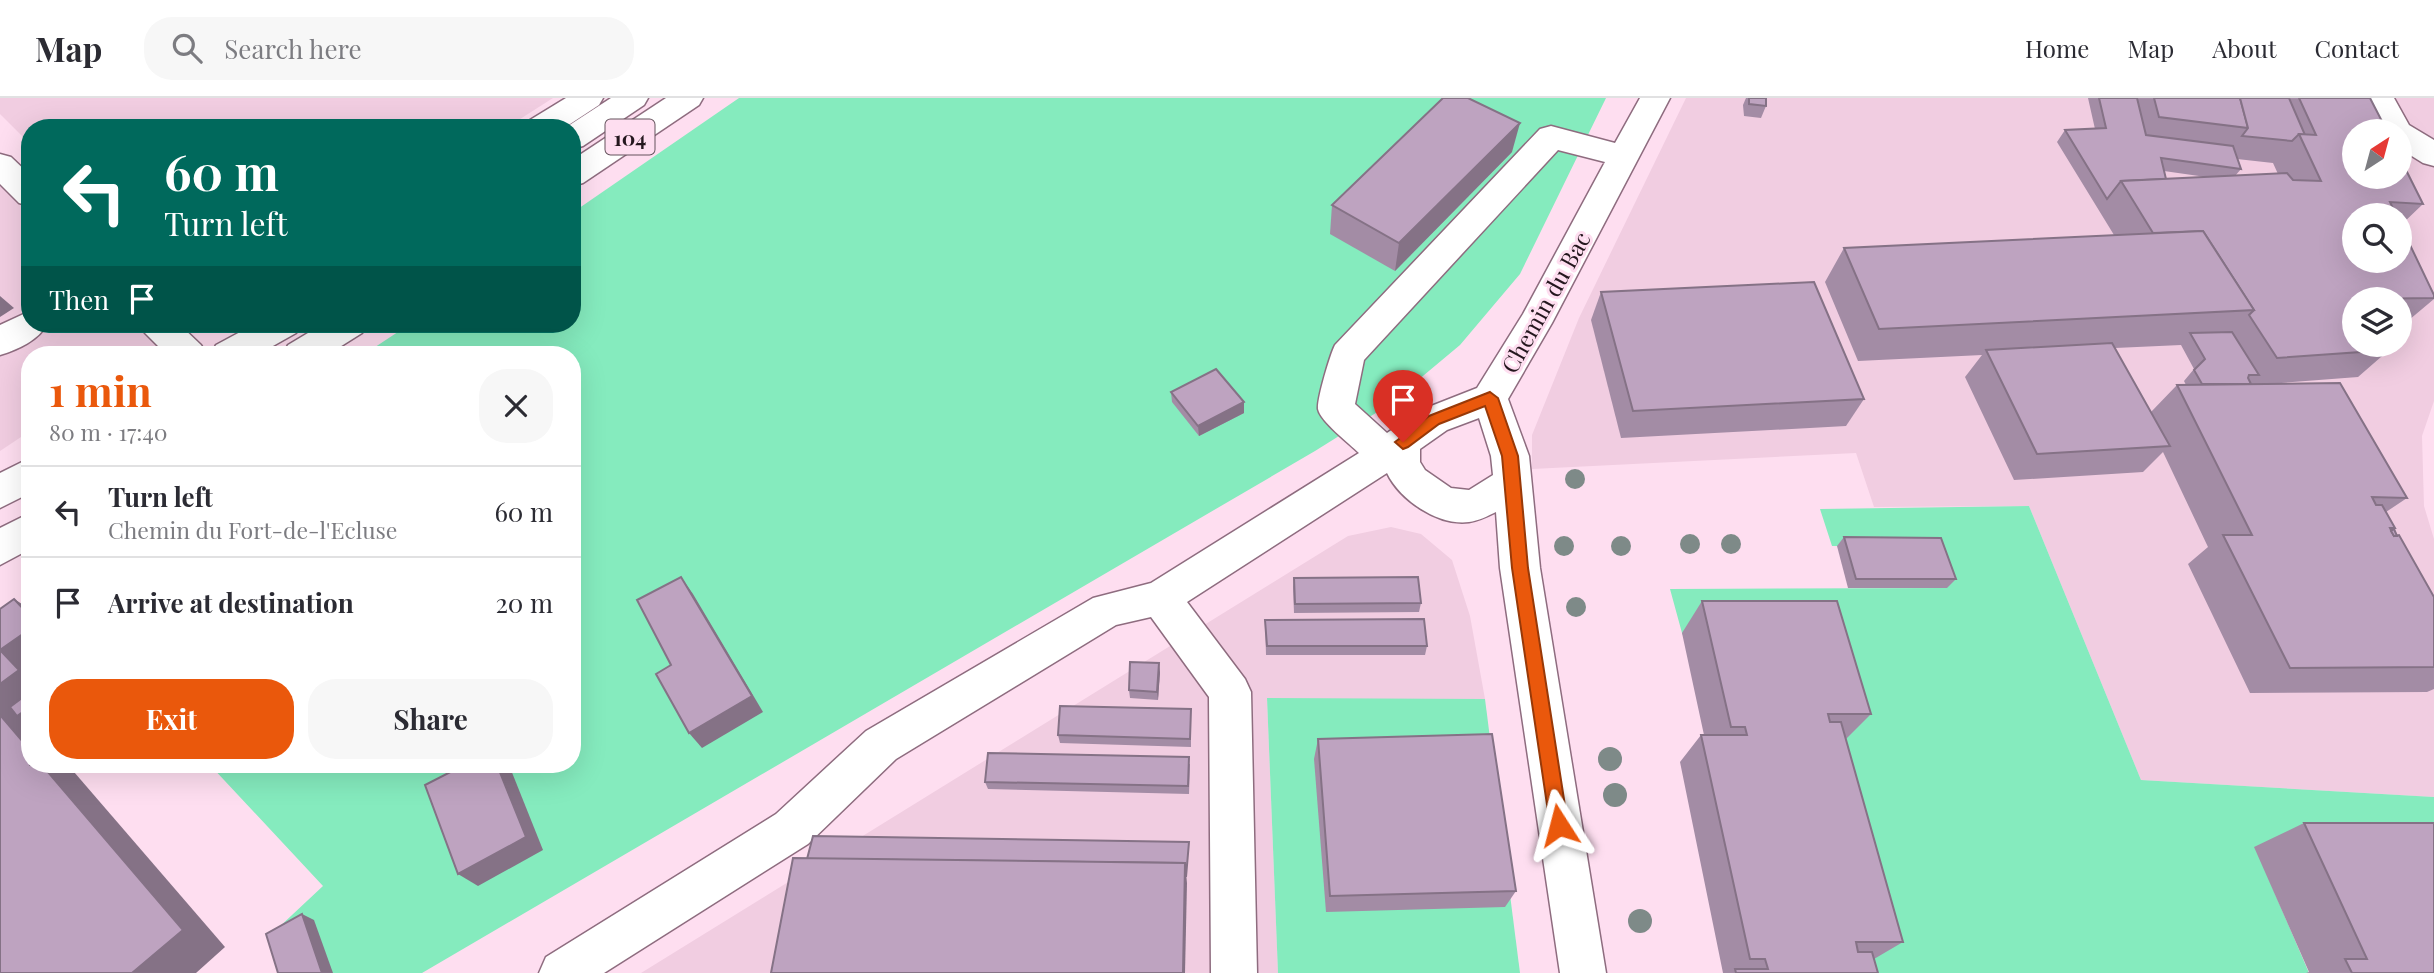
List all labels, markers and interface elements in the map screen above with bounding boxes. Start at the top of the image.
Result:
search box [144,17,634,80]
text: Map [35,26,102,70]
icon: search [168,29,206,67]
text: Search here [224,31,362,66]
text: Home [2025,32,2089,64]
text: Map [2127,32,2174,64]
text: About [2212,32,2276,64]
text: Contact [2314,32,2399,64]
north arrow [2342,119,2412,189]
map controls [2342,119,2412,357]
road number: 104 [606,120,654,154]
text: 60 m [164,138,279,203]
icon: left [49,147,140,238]
text: Turn left [164,201,288,244]
button: search [2342,203,2412,273]
street label: Chemin du Bac [1493,226,1597,378]
icon: arrive [123,280,161,318]
text: Then [49,282,109,317]
button: layers [2342,287,2412,357]
text: 1 min [49,362,152,418]
button: close [479,369,553,443]
pin [1373,370,1433,442]
icon: arrive [1384,381,1422,419]
text: 80 m · 17:40 [49,416,168,447]
text: Turn left [108,479,213,514]
icon: left [49,493,87,531]
text: 60 m [494,494,553,529]
text: Chemin du Fort-de-l'Ecluse [108,514,398,545]
icon: arrive [49,584,87,622]
text: Arrive at destination [108,585,354,620]
text: 20 m [495,585,553,620]
button: Exit [49,679,294,759]
button: Share [308,679,553,759]
position arrow [1522,788,1596,862]

